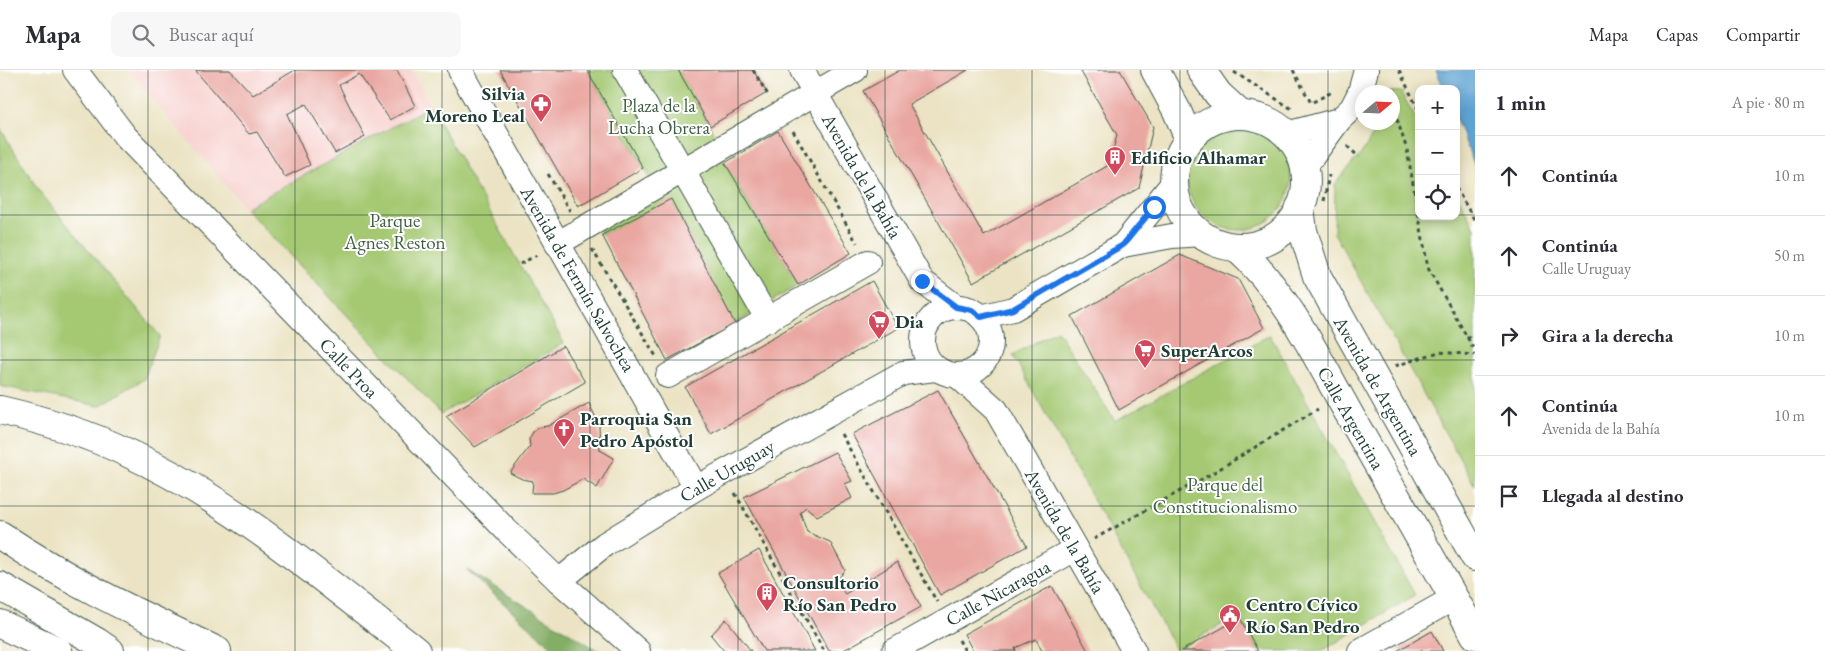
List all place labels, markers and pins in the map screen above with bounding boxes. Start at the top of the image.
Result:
place label: Silvia Moreno Leal [425,81,526,128]
pharmacy icon: Silvia Moreno Leal [529,92,553,123]
building icon: Edificio Alhamar [1103,145,1127,176]
place label: Edificio Alhamar [1131,145,1266,170]
supermarket icon: Dia [867,309,891,340]
place label: Dia [895,309,924,334]
supermarket icon: SuperArcos [1133,338,1157,369]
place label: SuperArcos [1161,338,1253,363]
place label: Parroquia San Pedro Apóstol [580,406,694,453]
church icon: Parroquia San Pedro Apóstol [552,417,576,448]
place label: Consultorio Río San Pedro [783,570,897,617]
building icon: Consultorio Río San Pedro [755,581,779,612]
place label: Centro Cívico Río San Pedro [1246,592,1360,639]
public building icon: Centro Cívico Río San Pedro [1218,603,1242,634]

